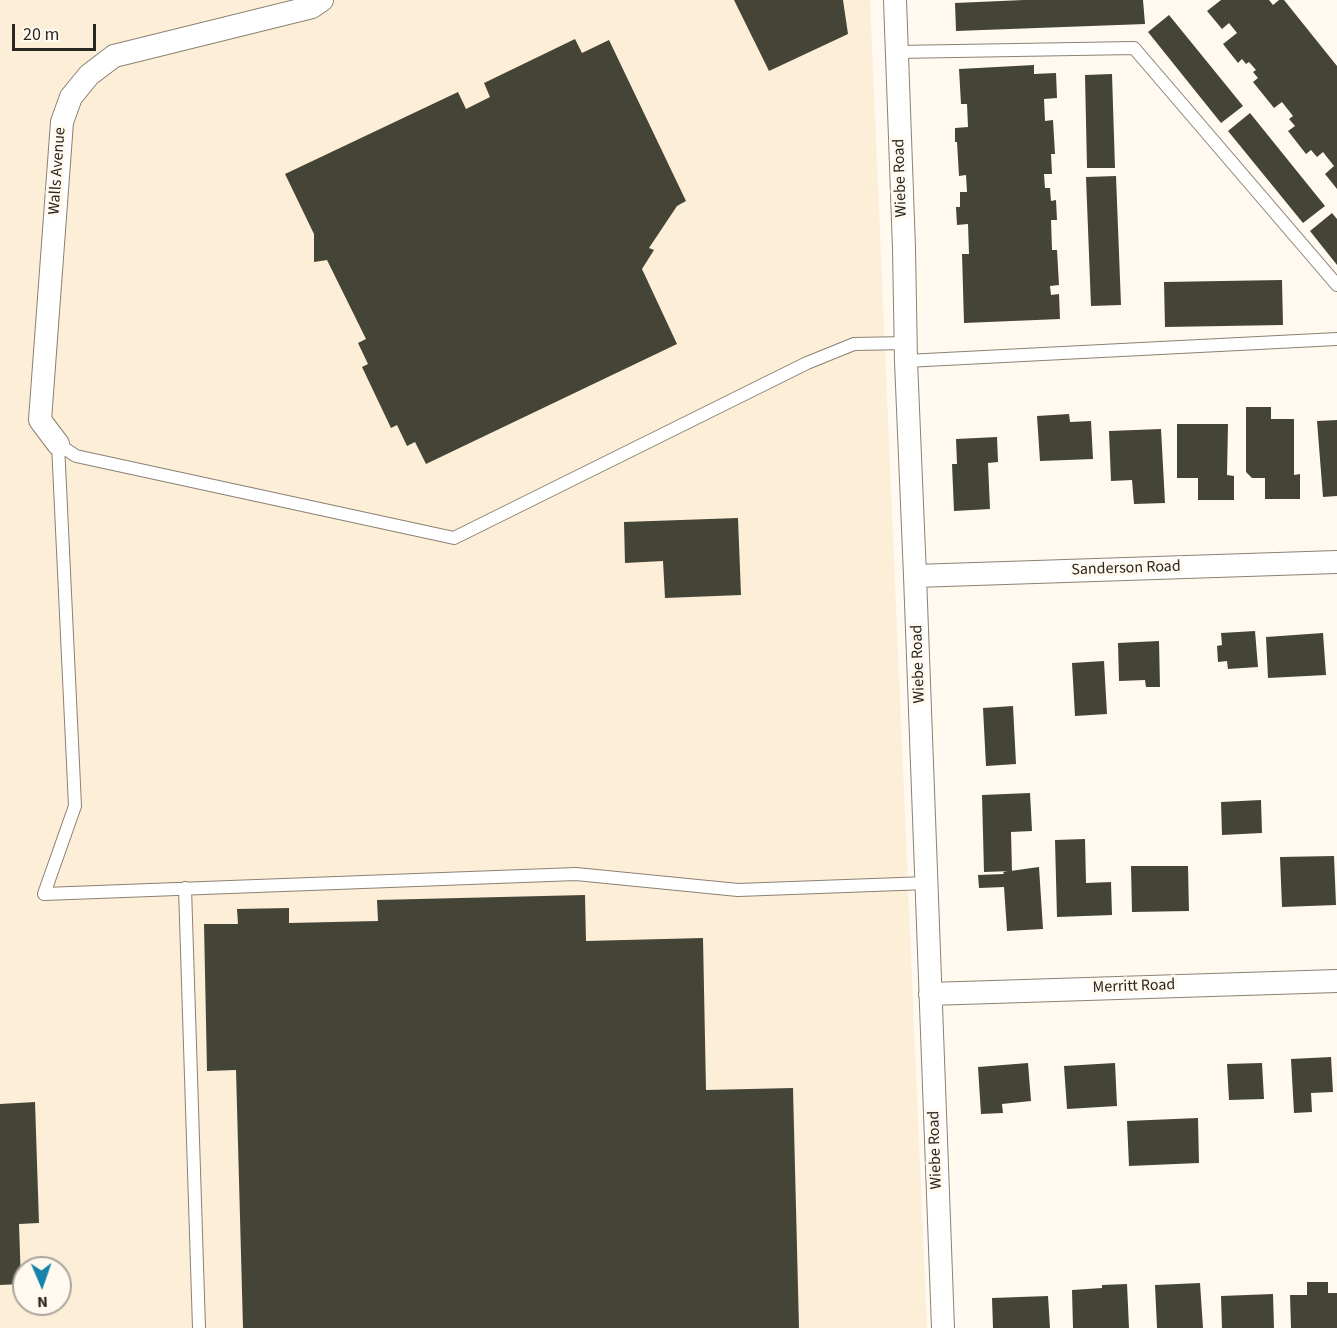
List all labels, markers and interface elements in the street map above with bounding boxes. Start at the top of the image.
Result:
scale bar [15,12,99,50]
text: 20 m [23,22,59,47]
street label: Walls Avenue [45,127,71,215]
street label: Wiebe Road [890,138,912,218]
street label: Sanderson Road [1071,557,1181,581]
street label: Wiebe Road [908,624,930,704]
street label: Merritt Road [1092,976,1176,998]
street label: Wiebe Road [925,1110,947,1190]
north arrow [12,1256,72,1316]
text: N [37,1291,48,1313]

